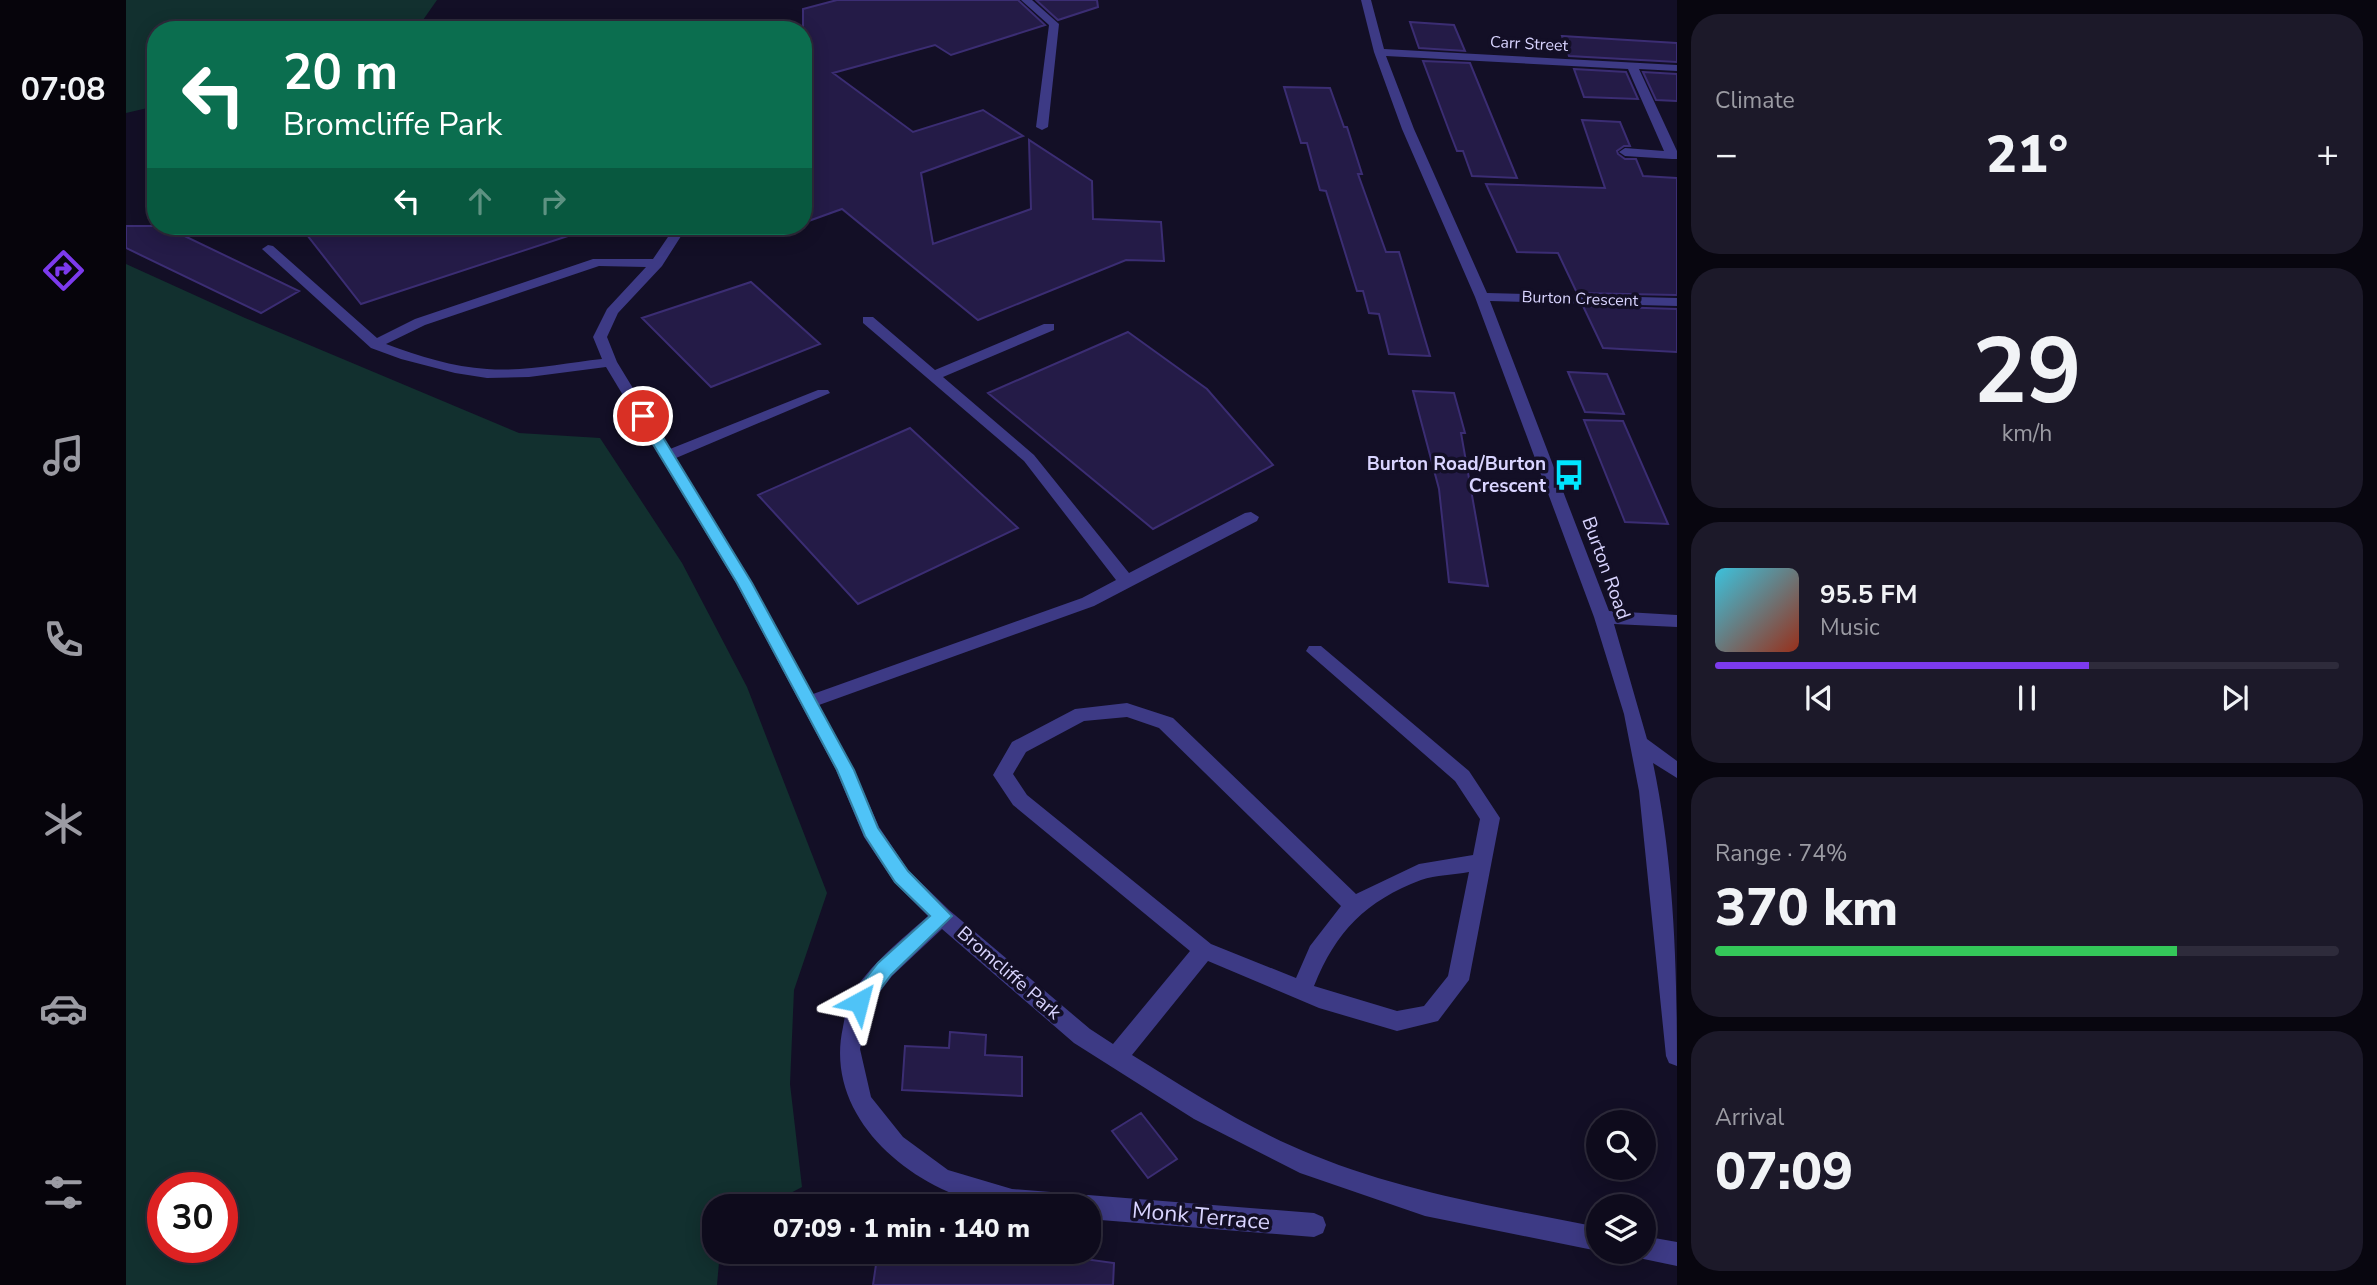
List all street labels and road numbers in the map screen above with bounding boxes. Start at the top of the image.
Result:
street label: Carr Street [1489,31,1569,57]
street label: Burton Crescent [1521,286,1639,312]
street label: Burton Road [1575,513,1637,623]
street label: Bromcliffe Park [951,920,1067,1026]
street label: Monk Terrace [1131,1195,1271,1237]

